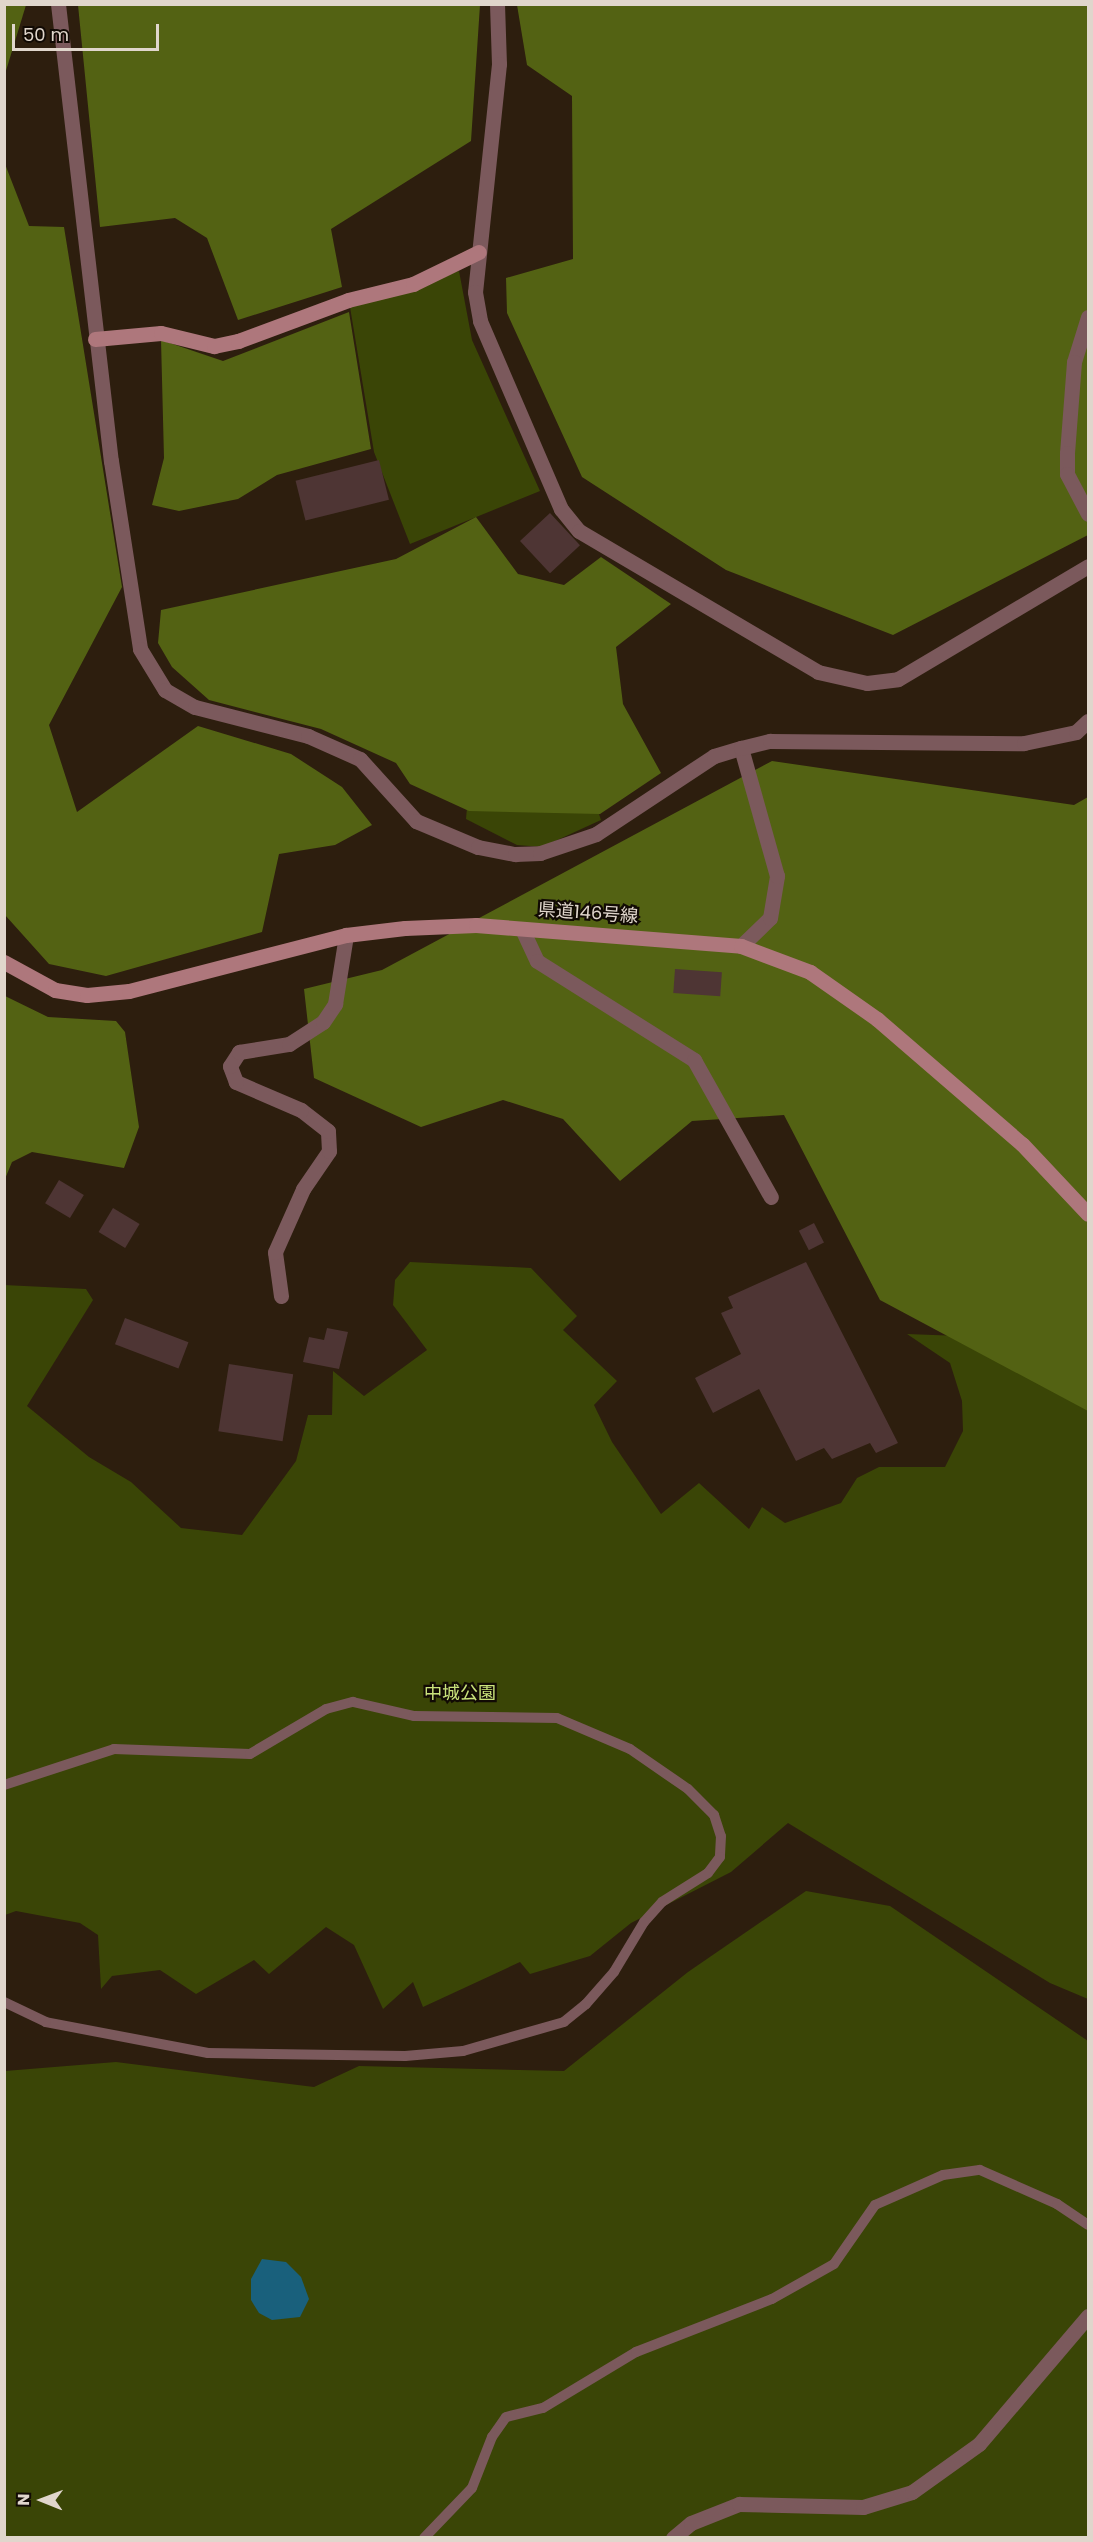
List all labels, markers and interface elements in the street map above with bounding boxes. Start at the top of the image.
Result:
scale bar [15,12,162,50]
text: 50 m [23,22,69,47]
street label: 県道146号線 [537,899,639,927]
park label: 中城公園 [424,1682,496,1704]
north arrow [12,2470,72,2530]
text: N [12,2493,35,2506]

